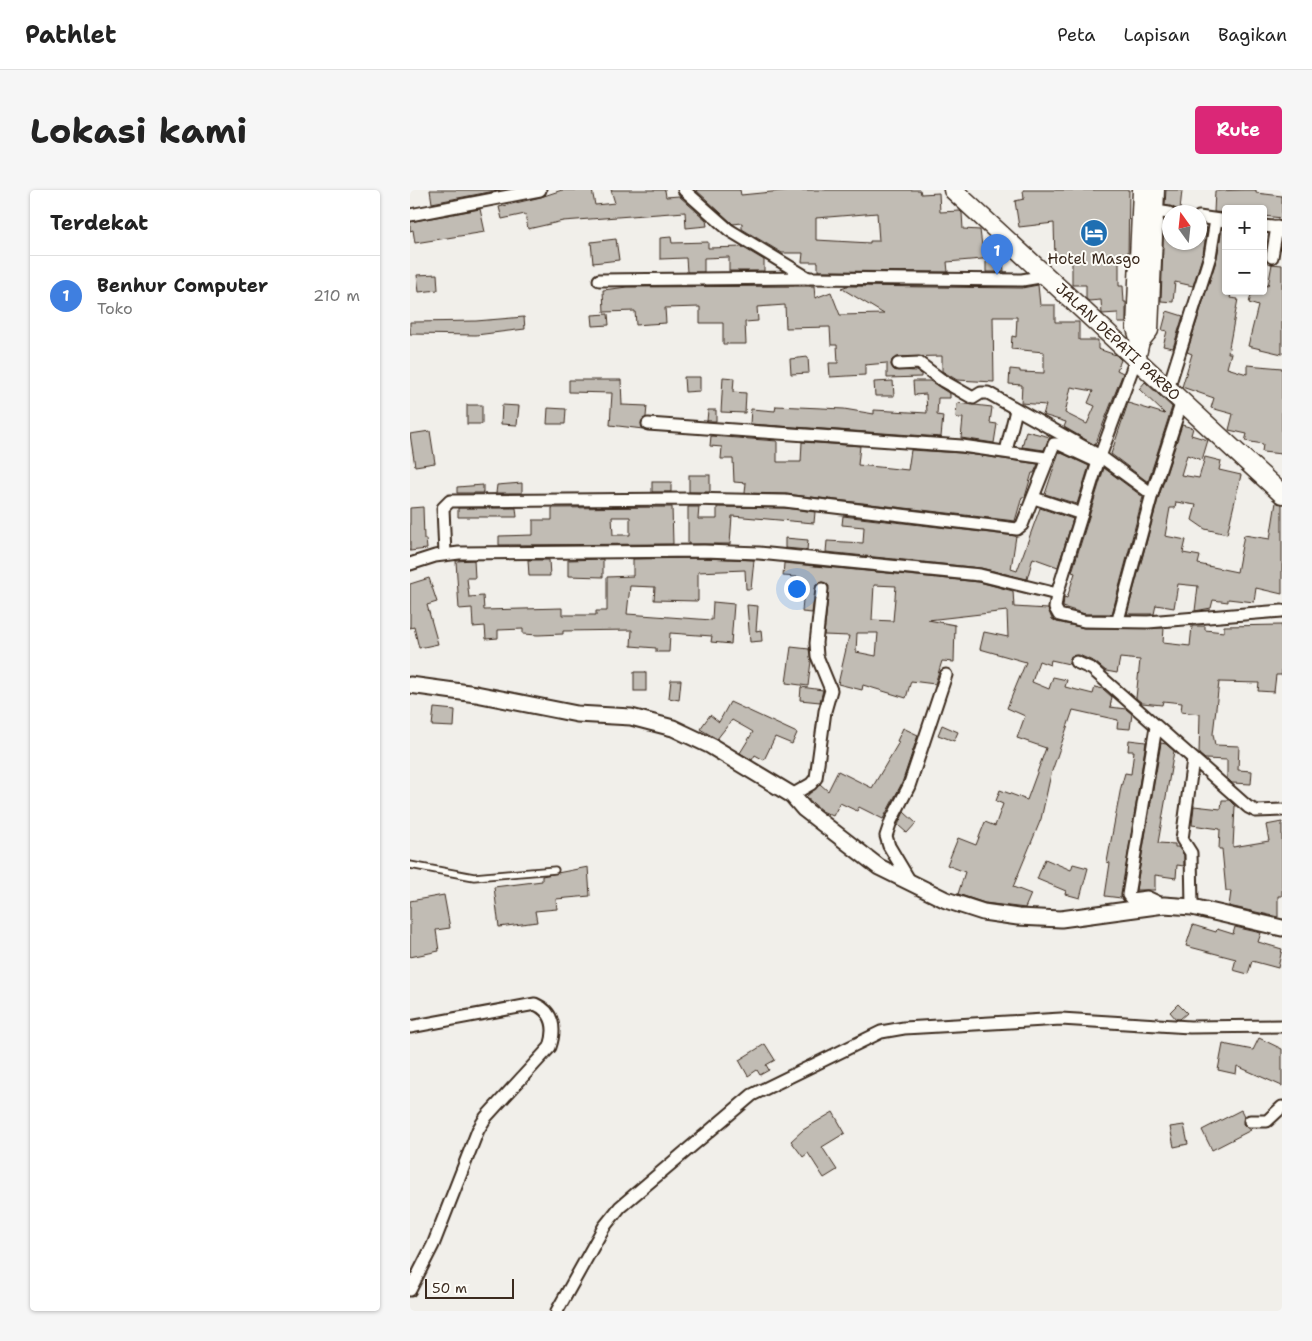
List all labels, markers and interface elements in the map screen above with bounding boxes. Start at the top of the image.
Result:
text: Pathlet [25,19,116,51]
text: Peta [1057,23,1096,47]
text: Lapisan [1124,23,1190,47]
text: Bagikan [1218,23,1287,47]
button: Rute [1195,106,1282,154]
text: Lokasi kami [30,107,247,154]
north arrow [1162,205,1207,250]
map controls [1222,205,1267,295]
button: + [1222,205,1267,250]
text: Terdekat [50,209,148,237]
hotel icon: Hotel Masgo [1079,218,1109,248]
pin: 1 [981,234,1013,275]
place label: Hotel Masgo [1048,249,1140,269]
button: − [1222,250,1267,295]
text: Benhur Computer [97,273,268,298]
street label: JALAN DEPATI PARBO [1051,279,1185,405]
text: 1 [62,285,70,306]
text: 210 m [313,285,360,306]
text: Toko [97,298,133,319]
your location [784,576,810,602]
scale bar [425,1276,514,1299]
text: 50 m [432,1279,467,1297]

